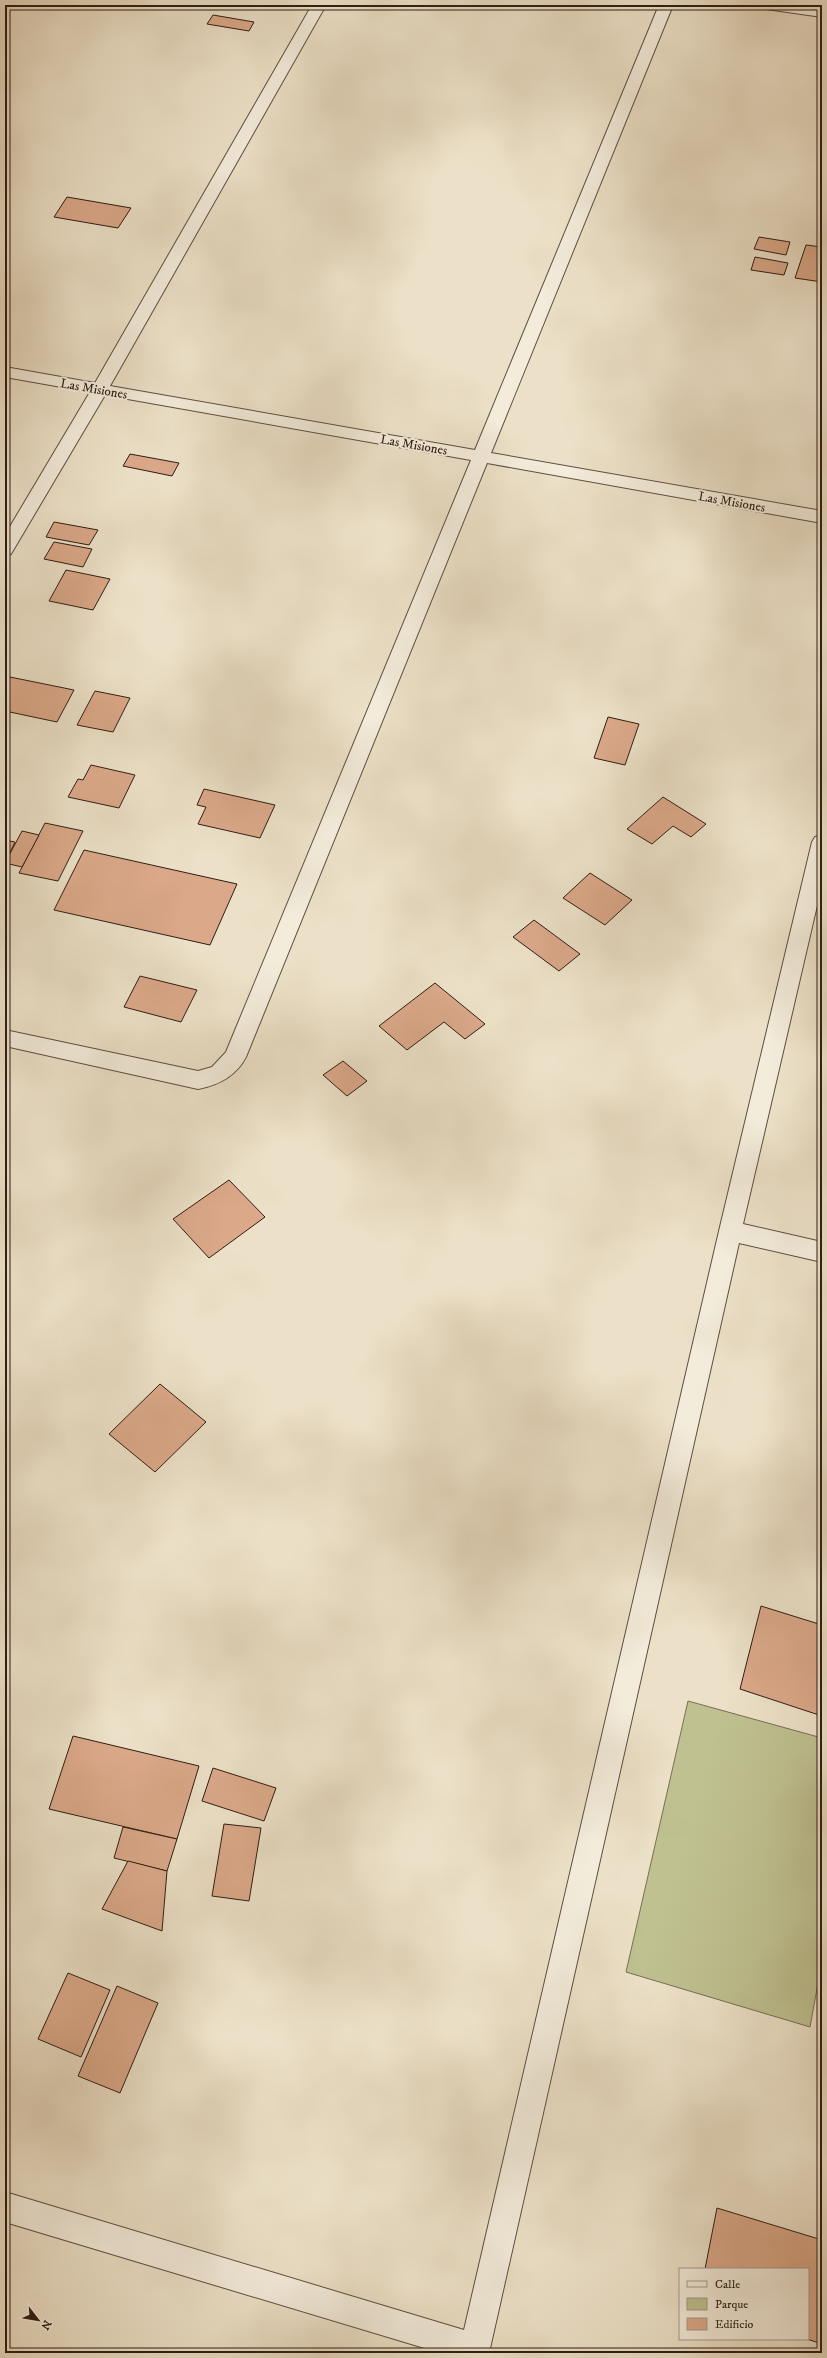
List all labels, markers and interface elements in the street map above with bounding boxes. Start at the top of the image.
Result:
street label: Las Misiones [59,375,129,403]
street label: Las Misiones [379,431,449,459]
street label: Las Misiones [697,488,767,516]
legend [679,2268,809,2340]
text: Calle [715,2277,740,2292]
text: Parque [715,2297,748,2312]
north arrow [18,2300,58,2340]
text: N [37,2317,54,2332]
text: Edificio [715,2317,754,2332]

